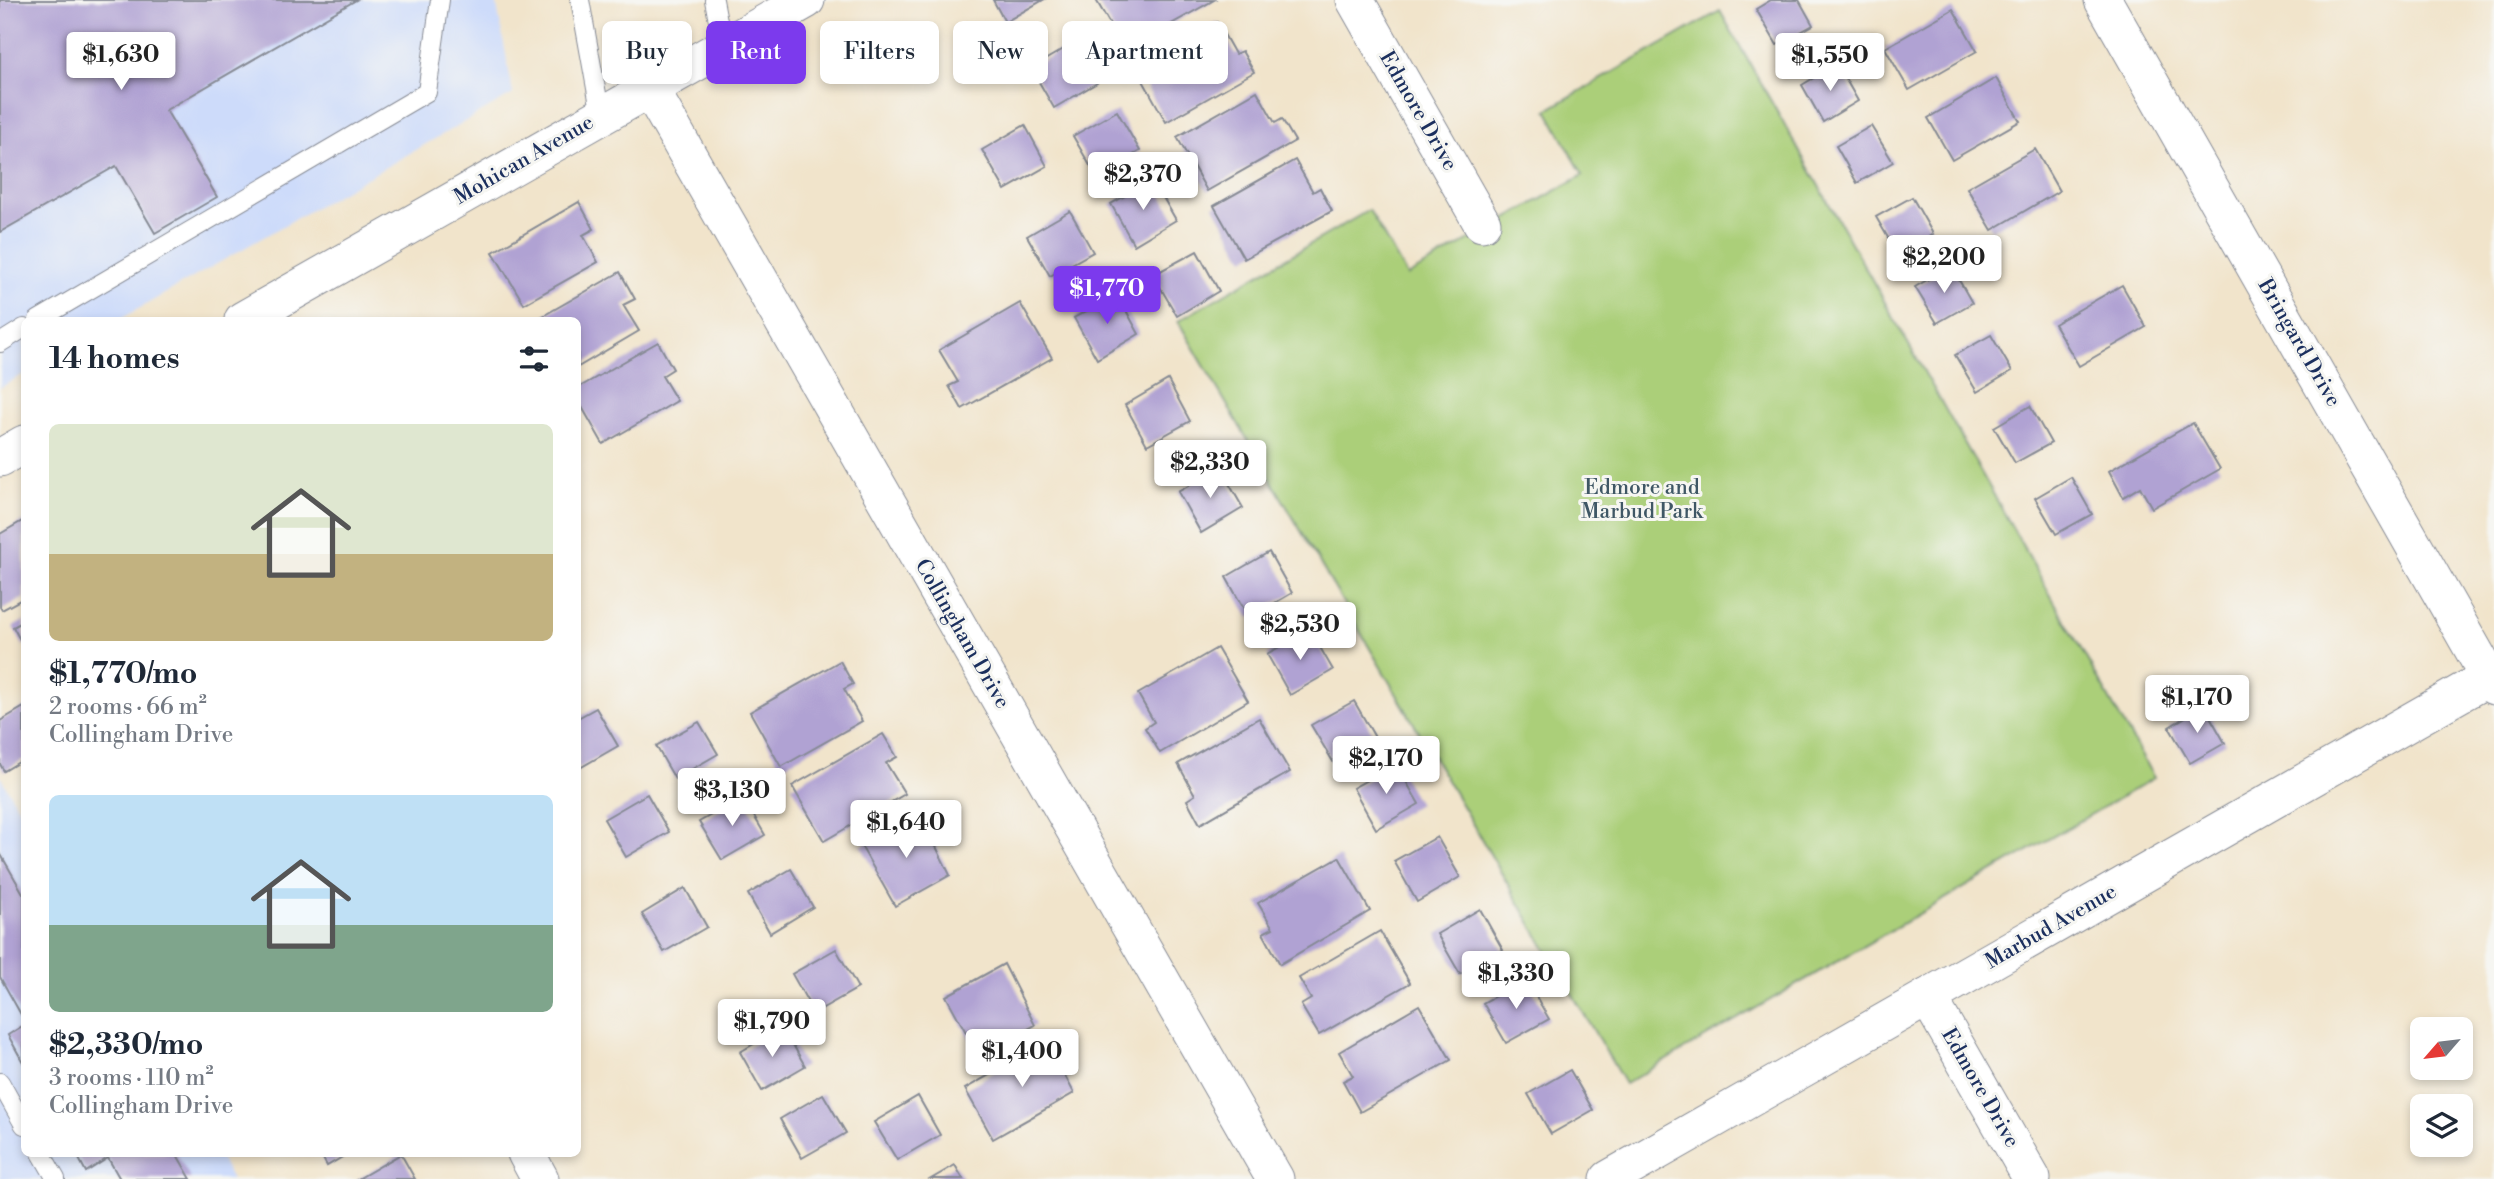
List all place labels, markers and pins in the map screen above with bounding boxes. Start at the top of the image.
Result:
pin: $1,630 [64,32,178,92]
pin: $1,550 [1773,34,1887,93]
pin: $2,370 [1086,152,1200,212]
pin: $2,200 [1887,236,2001,295]
pin: $1,770 [1050,266,1164,326]
pin: $2,330 [1153,440,1267,500]
pin: $2,530 [1243,602,1357,662]
pin: $1,170 [2140,676,2254,735]
pin: $2,170 [1329,736,1443,796]
pin: $3,130 [675,768,789,828]
pin: $1,640 [849,800,963,860]
pin: $1,330 [1459,951,1573,1011]
pin: $1,790 [715,1000,829,1059]
pin: $1,400 [965,1030,1079,1089]

